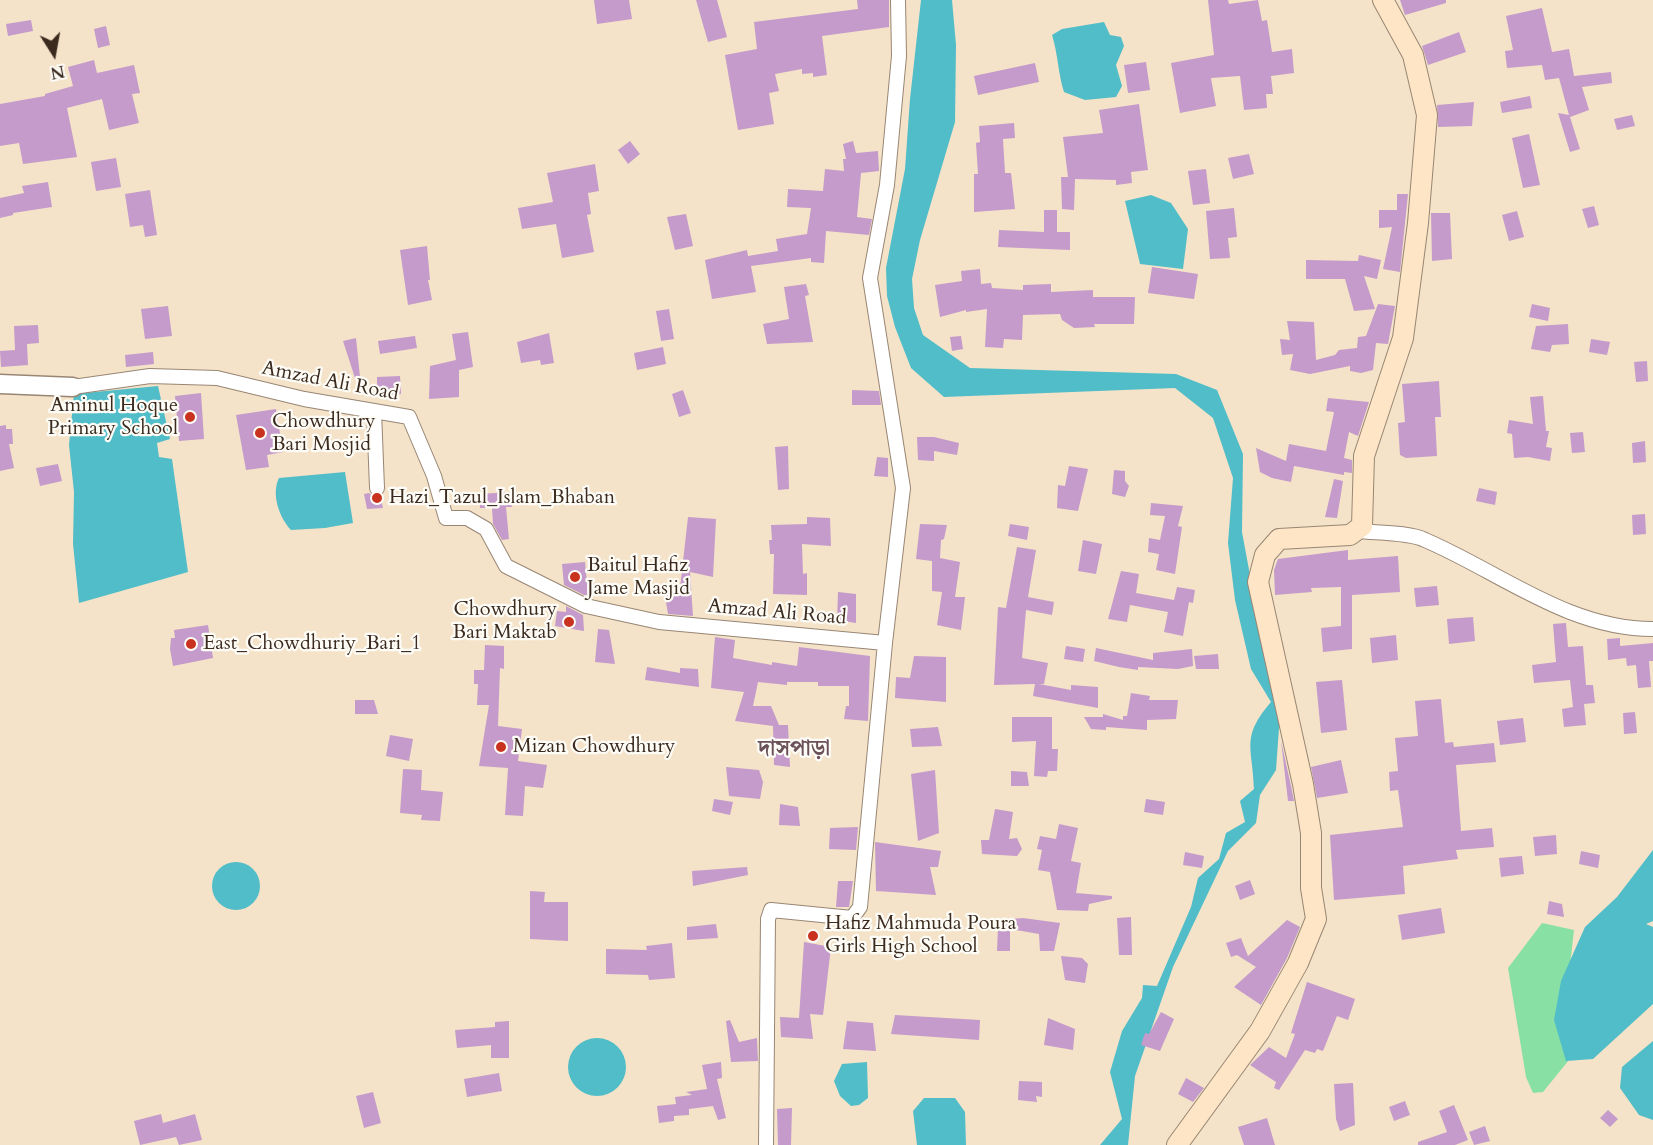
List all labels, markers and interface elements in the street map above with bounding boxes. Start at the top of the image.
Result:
north arrow [24,24,84,84]
text: N [49,60,66,84]
street label: Amzad Ali Road [259,357,401,407]
place label: Aminul Hoque Primary School [48,394,178,441]
marker: Aminul Hoque Primary School [183,410,197,424]
place label: Chowdhury Bari Mosjid [272,410,376,457]
marker: Chowdhury Bari Mosjid [253,426,267,440]
place label: Hazi_Tazul_Islam_Bhaban [389,486,615,510]
marker: Hazi_Tazul_Islam_Bhaban [370,491,384,505]
place label: Baitul Hafiz Jame Masjid [587,554,690,601]
marker: Baitul Hafiz Jame Masjid [568,570,582,584]
street label: Amzad Ali Road [707,595,847,631]
place label: Chowdhury Bari Maktab [453,598,557,645]
marker: Chowdhury Bari Maktab [562,615,576,629]
place label: East_Chowdhuriy_Bari_1 [203,632,421,656]
marker: East_Chowdhuriy_Bari_1 [184,637,198,651]
place label: Mizan Chowdhury [513,735,675,759]
district label: দাসপাড়া [758,737,830,763]
marker: Mizan Chowdhury [494,740,508,754]
place label: Hafiz Mahmuda Poura Girls High School [825,912,1016,959]
marker: Hafiz Mahmuda Poura Girls High School [806,929,820,943]

